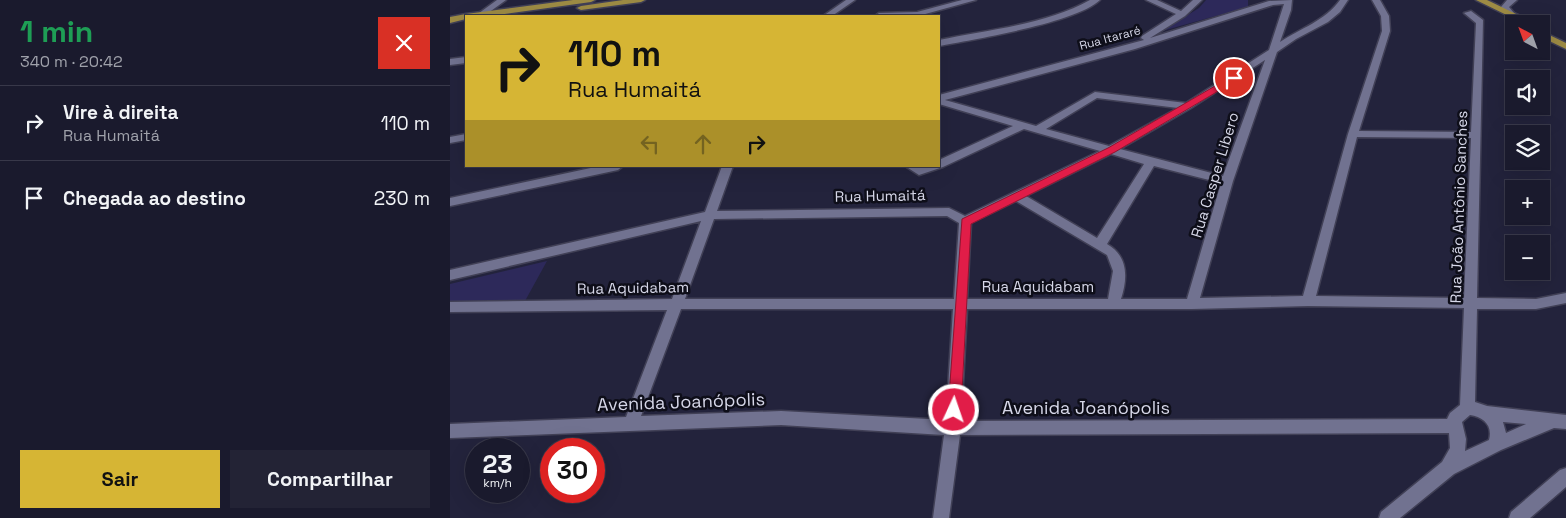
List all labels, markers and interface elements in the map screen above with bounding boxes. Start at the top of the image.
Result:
text: 1 min [20,12,93,51]
north arrow [1505,15,1550,60]
map controls [1505,15,1550,280]
button: close [378,17,430,69]
street label: Rua Itararé [1078,22,1142,54]
text: 110 m [568,32,661,76]
icon: right [485,35,550,100]
text: 340 m · 20:42 [20,51,123,72]
pin [1213,57,1255,99]
icon: arrive [1220,64,1248,92]
button: sound [1505,70,1550,115]
text: Rua Humaitá [568,75,701,103]
text: Vire à direita [63,100,179,125]
icon: right [20,109,48,137]
street label: Rua Casper Libero [1186,110,1243,240]
street label: Rua João Antônio Sanches [1446,110,1471,304]
text: 110 m [381,111,430,136]
text: Rua Humaitá [63,125,160,146]
button: layers [1505,125,1550,170]
icon: left [636,130,664,158]
icon: ahead [689,130,717,158]
icon: right [742,130,770,158]
button: + [1505,180,1550,225]
icon: arrive [20,184,48,212]
street label: Rua Humaitá [834,185,926,206]
text: Chegada ao destino [63,186,246,211]
text: 230 m [374,186,430,211]
button: − [1505,235,1550,280]
street label: Rua Aquidabam [577,277,689,298]
street label: Rua Aquidabam [982,277,1094,296]
position arrow [927,383,979,435]
street label: Avenida Joanópolis [597,387,765,416]
street label: Avenida Joanópolis [1002,396,1170,419]
speed limit sign: 30 [540,438,605,503]
text: 23 [482,448,513,480]
button: Sair [20,450,220,508]
button: Compartilhar [230,450,430,508]
text: km/h [483,475,512,491]

